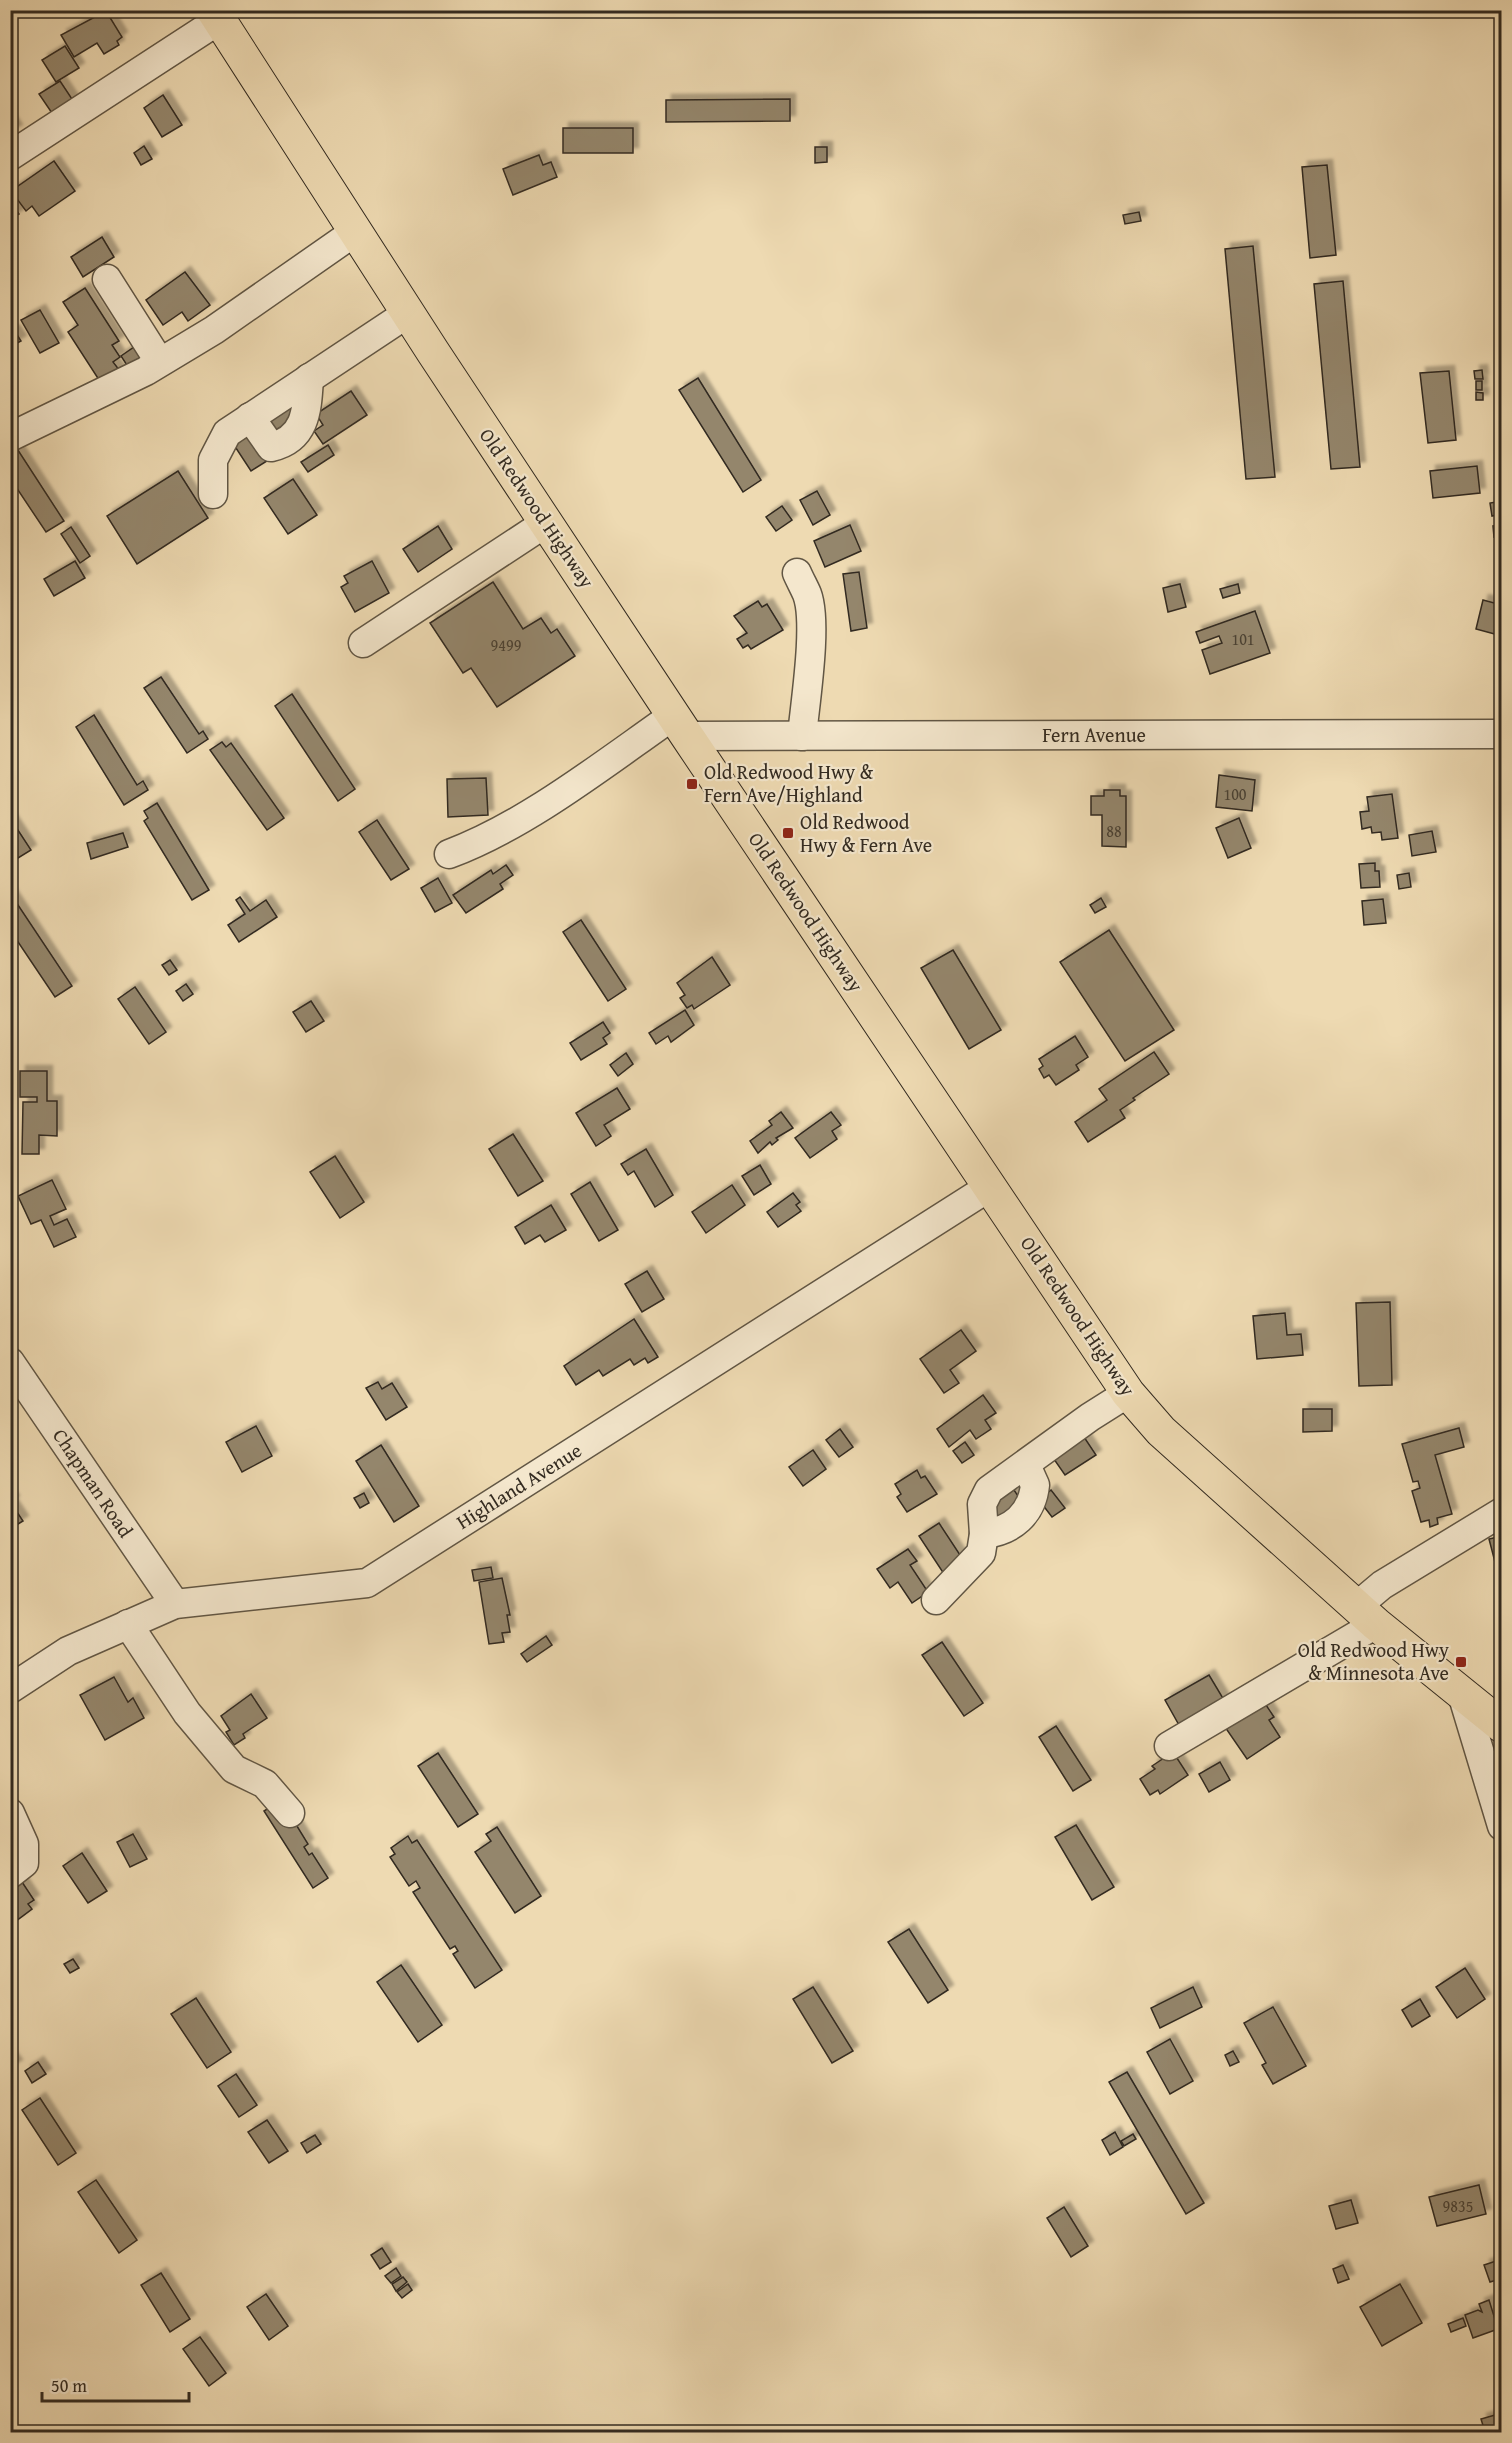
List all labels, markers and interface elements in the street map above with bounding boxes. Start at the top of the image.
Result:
street label: Old Redwood Highway [473,422,602,593]
house number: 101 [1231,627,1255,651]
house number: 9499 [491,633,522,657]
street label: Fern Avenue [1042,720,1146,749]
place label: Old Redwood Hwy & Fern Ave/Highland [704,757,874,809]
marker: Old Redwood Hwy & Fern Ave/Highland [685,777,699,791]
house number: 100 [1223,782,1247,806]
place label: Old Redwood Hwy & Fern Ave [800,807,932,859]
house number: 88 [1106,819,1122,843]
street label: Old Redwood Highway [742,826,871,997]
marker: Old Redwood Hwy & Fern Ave [781,826,795,840]
street label: Old Redwood Highway [1014,1230,1143,1401]
street label: Chapman Road [46,1423,141,1543]
street label: Highland Avenue [450,1435,587,1536]
place label: Old Redwood Hwy & Minnesota Ave [1298,1635,1449,1687]
marker: Old Redwood Hwy & Minnesota Ave [1454,1655,1468,1669]
house number: 9835 [1443,2194,1473,2218]
scale bar [42,2365,189,2403]
text: 50 m [51,2372,87,2399]

